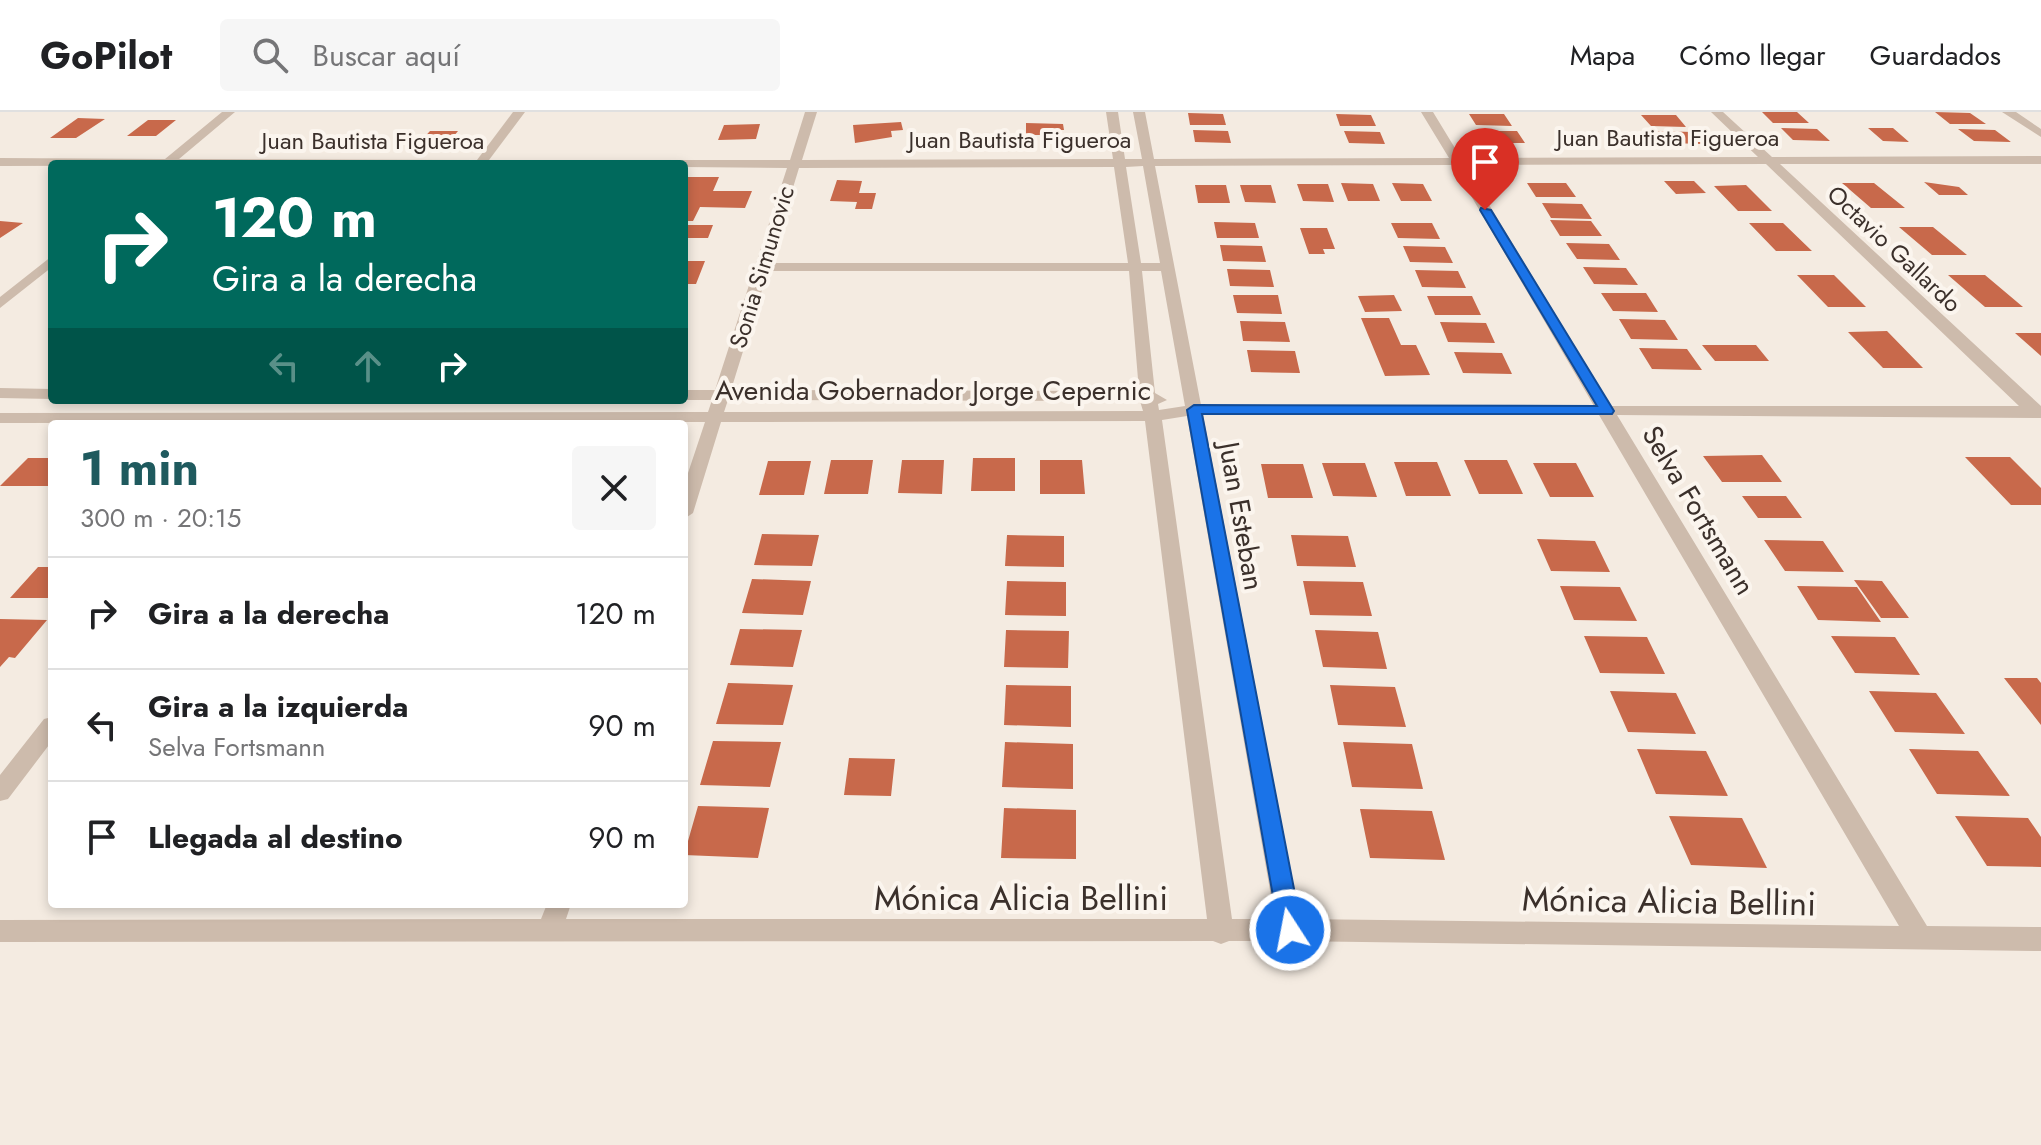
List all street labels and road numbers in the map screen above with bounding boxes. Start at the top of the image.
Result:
street label: Juan Bautista Figueroa [1554,120,1779,155]
street label: Juan Bautista Figueroa [906,122,1131,157]
street label: Juan Bautista Figueroa [259,123,484,158]
street label: Octavio Gallardo [1819,177,1969,320]
street label: Sonia Simunovic [720,181,803,352]
street label: Avenida Gobernador Jorge Cepernic [715,370,1151,411]
street label: Selva Fortsmann [1632,418,1765,603]
street label: Juan Esteban [1208,435,1275,593]
street label: Mónica Alicia Bellini [874,874,1168,923]
street label: Mónica Alicia Bellini [1522,874,1816,929]

